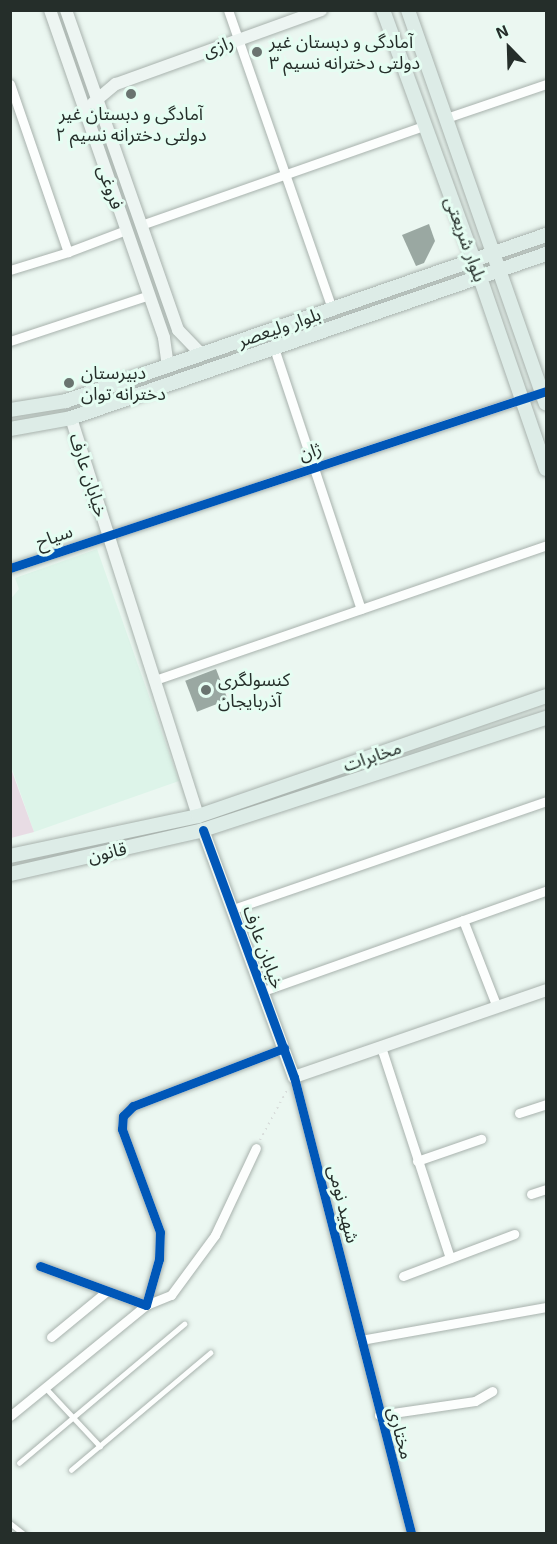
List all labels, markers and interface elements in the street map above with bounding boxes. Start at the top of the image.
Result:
north arrow [479,18,539,78]
text: N [493,20,511,42]
street label: رازی [200,31,236,61]
place label: آمادگی و دبستان غیر دولتی دخترانه نسیم ۳ [269,31,420,74]
marker: آمادگی و دبستان غیر دولتی دخترانه نسیم ۳ [250,45,264,59]
marker: آمادگی و دبستان غیر دولتی دخترانه نسیم ۲ [124,87,138,101]
place label: آمادگی و دبستان غیر دولتی دخترانه نسیم ۲ [55,103,207,146]
street label: فروغى [93,162,129,212]
street label: بلوار شریعتى [441,193,491,285]
street label: بلوار ولیعصر [235,303,323,351]
place label: دبیرستان دخترانه توان [81,362,166,404]
marker: دبیرستان دخترانه توان [62,376,76,390]
street label: خیابان عارف [65,430,113,520]
street label: ژان [296,437,324,465]
street label: سیاح [33,520,75,552]
place label: کنسولگری آذربایجان [218,669,290,712]
marker: کنسولگری آذربایجان [199,683,213,697]
street label: مخابرات [340,736,404,776]
street label: قانون [86,837,128,867]
street label: خیابان عارف [239,902,289,992]
street label: شهید نومی [324,1163,364,1245]
street label: مختاری [384,1405,418,1461]

